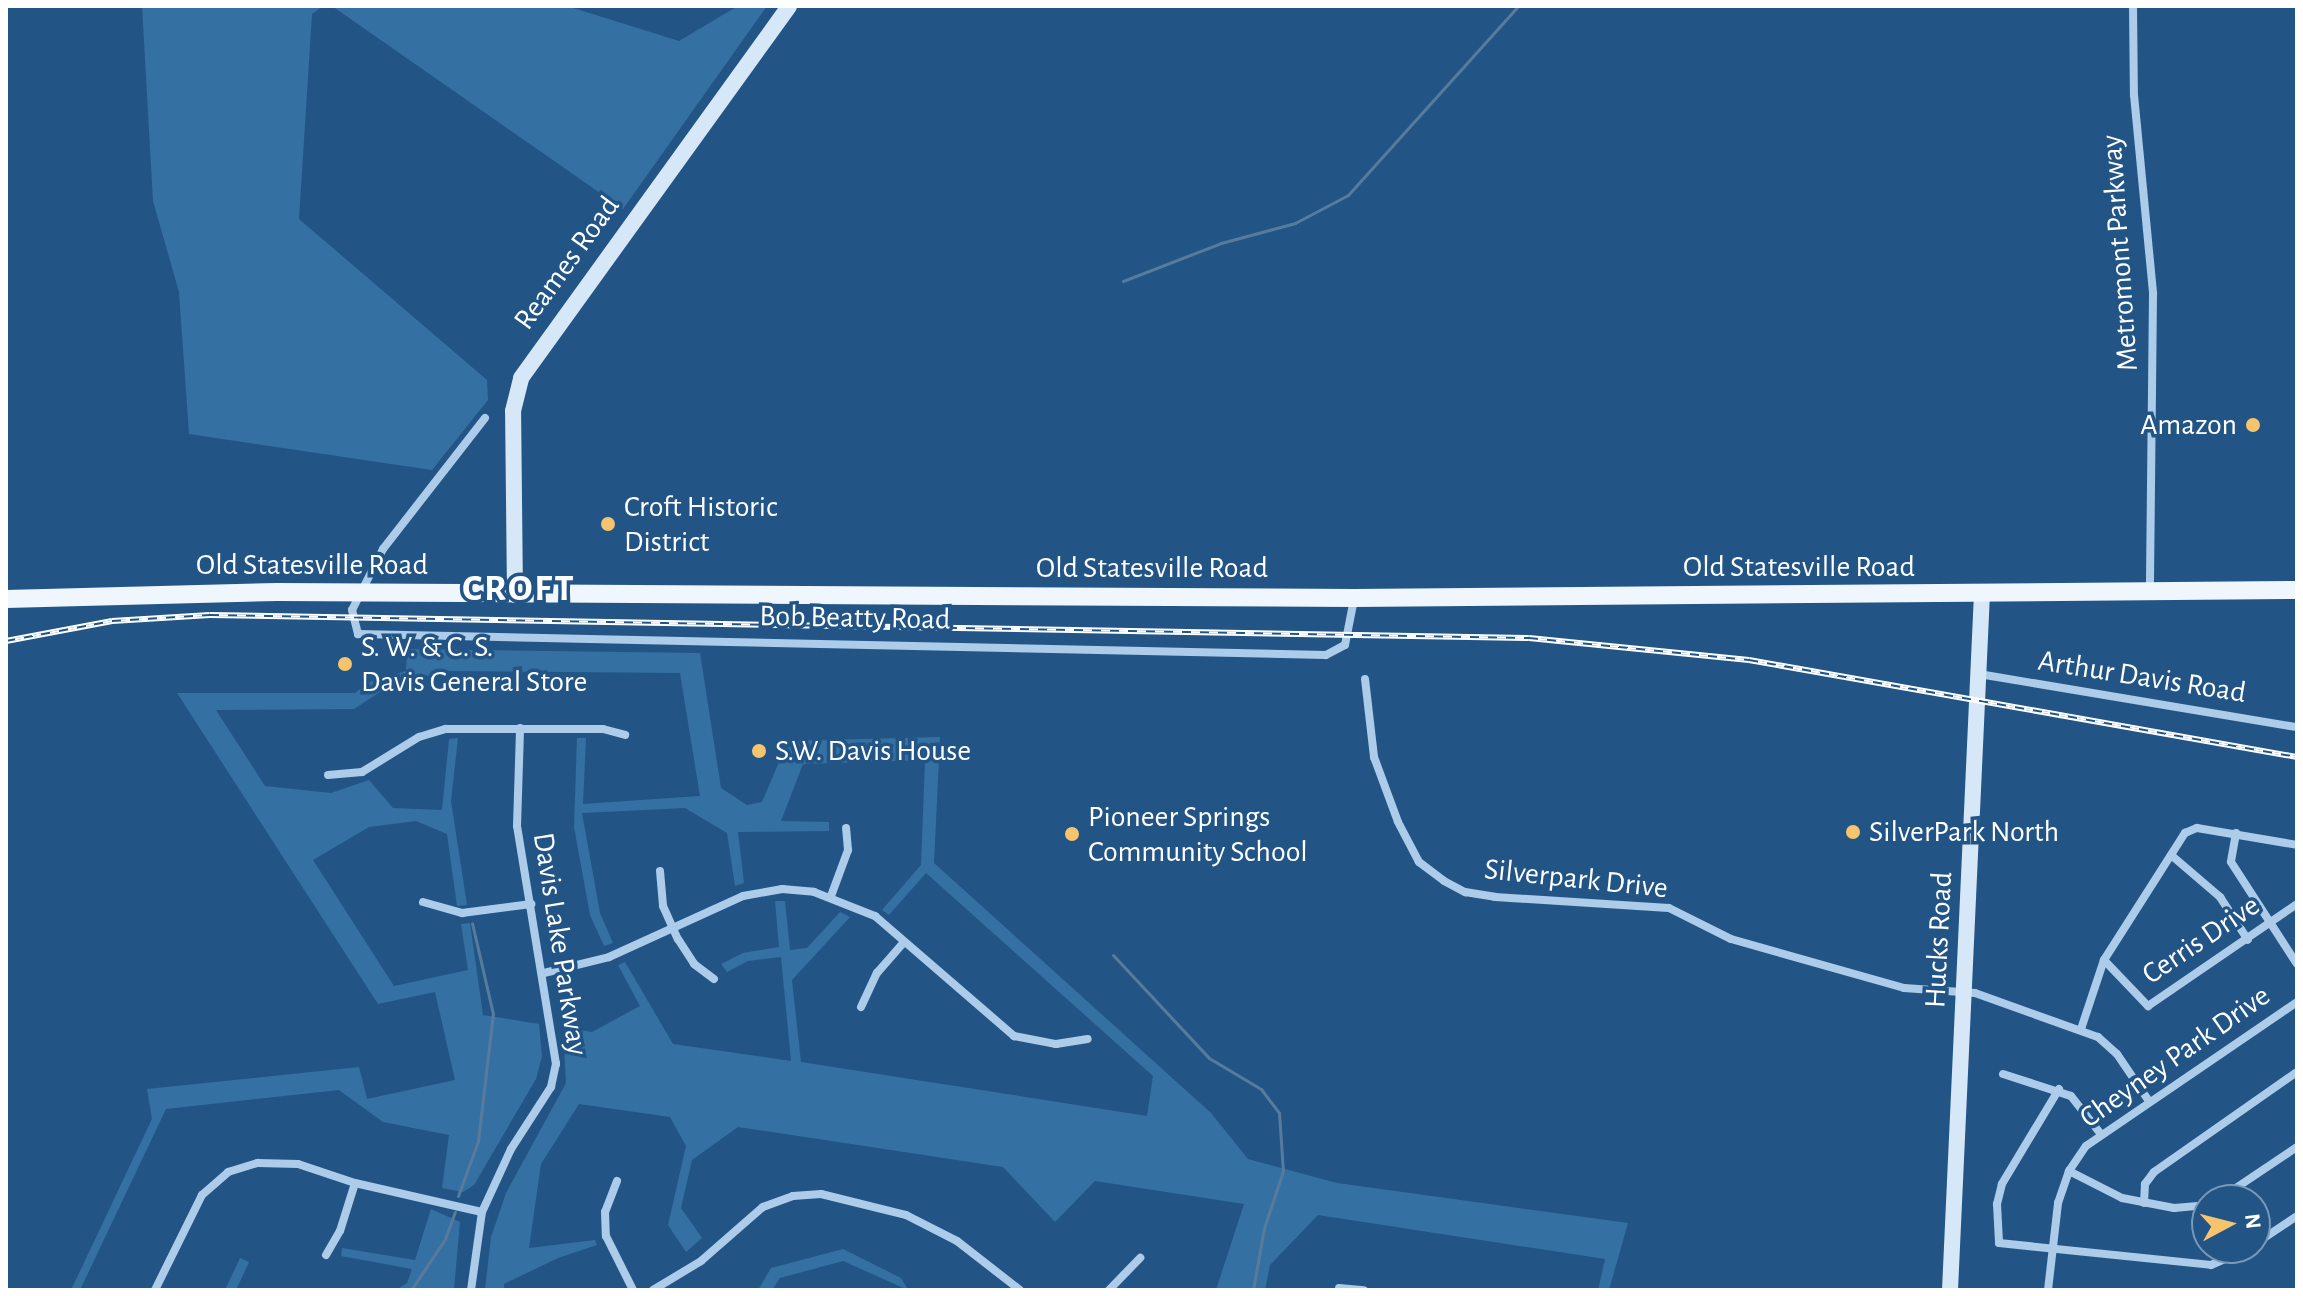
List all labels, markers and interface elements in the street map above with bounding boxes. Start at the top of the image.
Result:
street label: Metromont Parkway [2094,134,2146,372]
street label: Reames Road [506,189,628,337]
place label: Amazon [2140,407,2237,443]
marker: Amazon [2244,416,2262,434]
place label: Croft Historic District [624,489,778,560]
marker: Croft Historic District [599,515,617,533]
street label: Old Statesville Road [196,547,428,583]
street label: Old Statesville Road [1683,549,1915,585]
street label: Old Statesville Road [1036,550,1268,586]
district label: CROFT [462,567,576,613]
street label: Bob Beatty Road [759,598,951,638]
place label: S. W. & C. S. Davis General Store [361,629,587,700]
street label: Arthur Davis Road [2035,643,2249,711]
marker: S. W. & C. S. Davis General Store [336,655,354,673]
place label: S.W. Davis House [775,733,971,769]
marker: S.W. Davis House [750,742,768,760]
place label: Pioneer Springs Community School [1088,799,1308,870]
place label: SilverPark North [1869,814,2059,850]
marker: SilverPark North [1844,823,1862,841]
marker: Pioneer Springs Community School [1063,825,1081,843]
street label: Davis Lake Parkway [525,830,595,1058]
street label: Silverpark Drive [1483,851,1669,907]
street label: Hucks Road [1917,871,1961,1009]
street label: Cerris Drive [2135,888,2267,992]
street label: Cheyney Park Drive [2073,978,2277,1136]
north arrow [2191,1184,2271,1264]
text: N [2241,1212,2265,1230]

